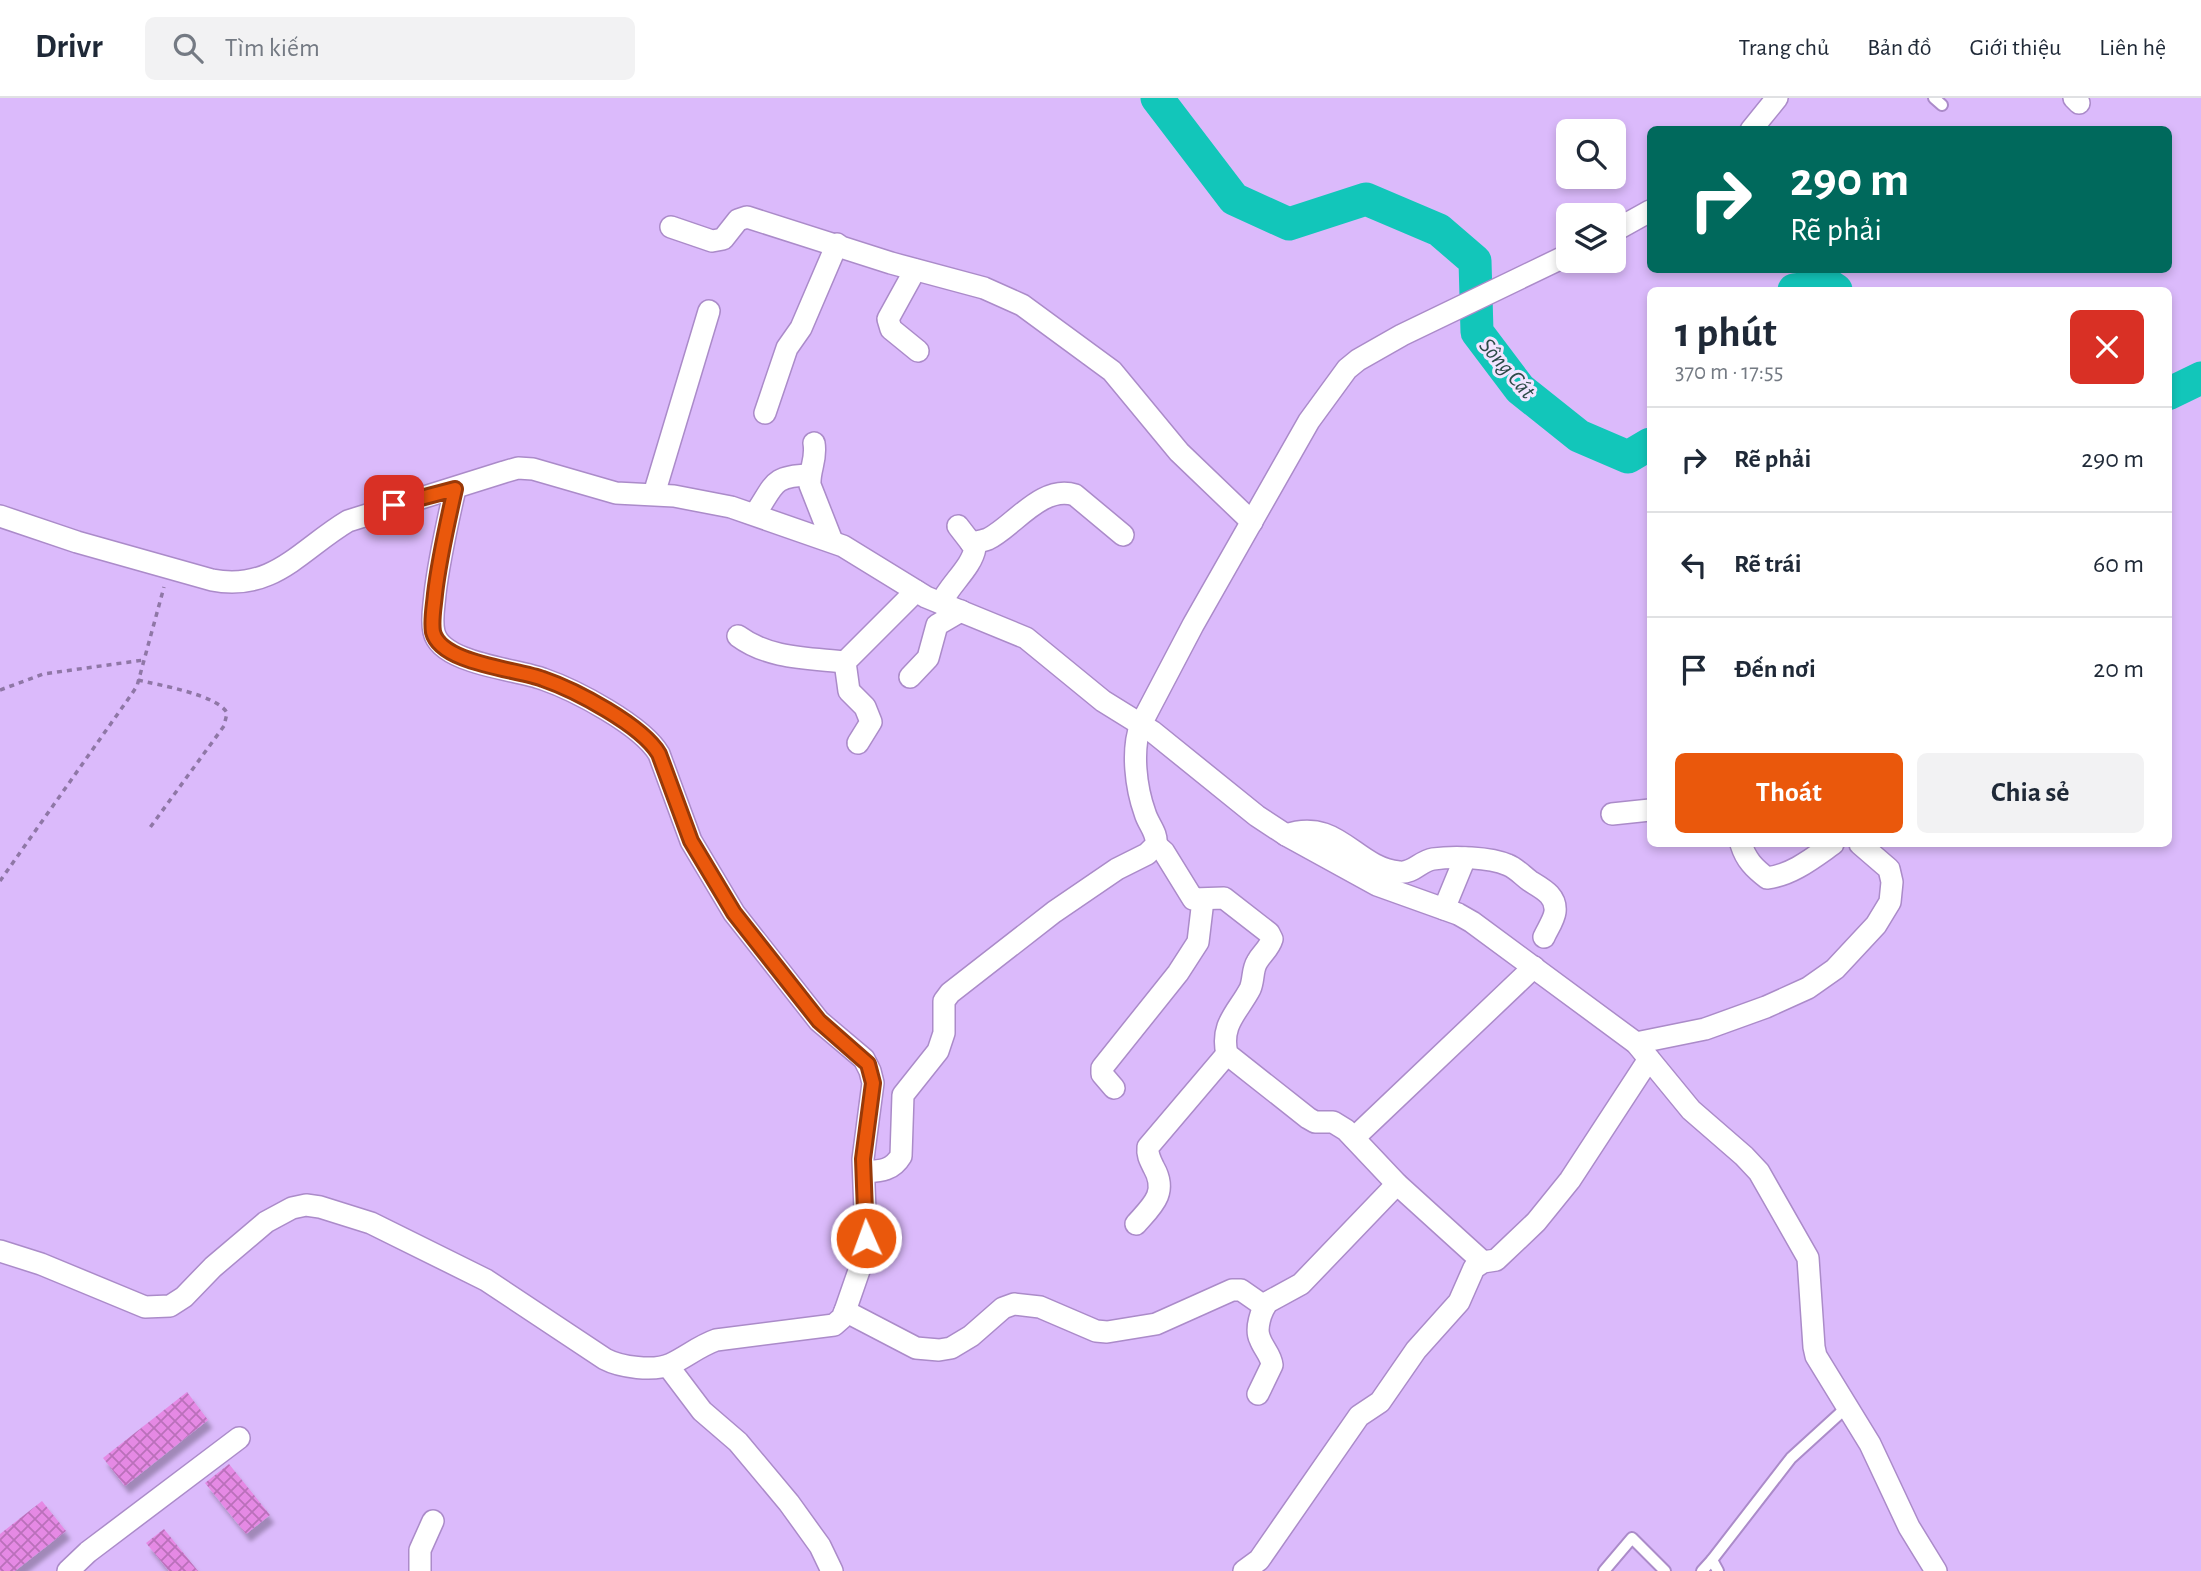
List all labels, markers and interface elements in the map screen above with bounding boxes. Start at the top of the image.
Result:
search box [145,17,635,80]
icon: search [169,29,207,67]
text: Drivr [35,31,103,64]
text: Tìm kiếm [225,35,320,61]
text: Trang chủ [1739,36,1829,60]
text: Bản đồ [1867,36,1931,60]
text: Giới thiệu [1969,36,2061,60]
text: Liên hệ [2099,36,2166,60]
map controls [1556,119,1626,273]
button: search [1556,119,1626,189]
icon: right [1675,154,1766,245]
text: 290 m [1790,156,1909,205]
button: layers [1556,203,1626,273]
text: Rẽ phải [1790,214,1882,246]
button: close [2070,310,2144,384]
text: 1 phút [1675,312,1777,354]
water label: Sông Cát [1474,334,1540,404]
text: 370 m · 17:55 [1675,361,1783,384]
icon: right [1675,441,1713,479]
text: Rẽ phải [1734,446,1811,472]
text: 290 m [2081,446,2144,472]
pin [364,475,424,535]
icon: arrive [375,486,413,524]
icon: left [1675,546,1713,584]
text: Rẽ trái [1734,551,1802,577]
text: 60 m [2093,551,2144,577]
icon: arrive [1675,651,1713,689]
text: Đến nơi [1734,656,1816,682]
text: 20 m [2093,656,2144,682]
button: Thoát [1675,753,1903,833]
button: Chia sẻ [1917,753,2144,833]
position arrow [829,1201,903,1275]

